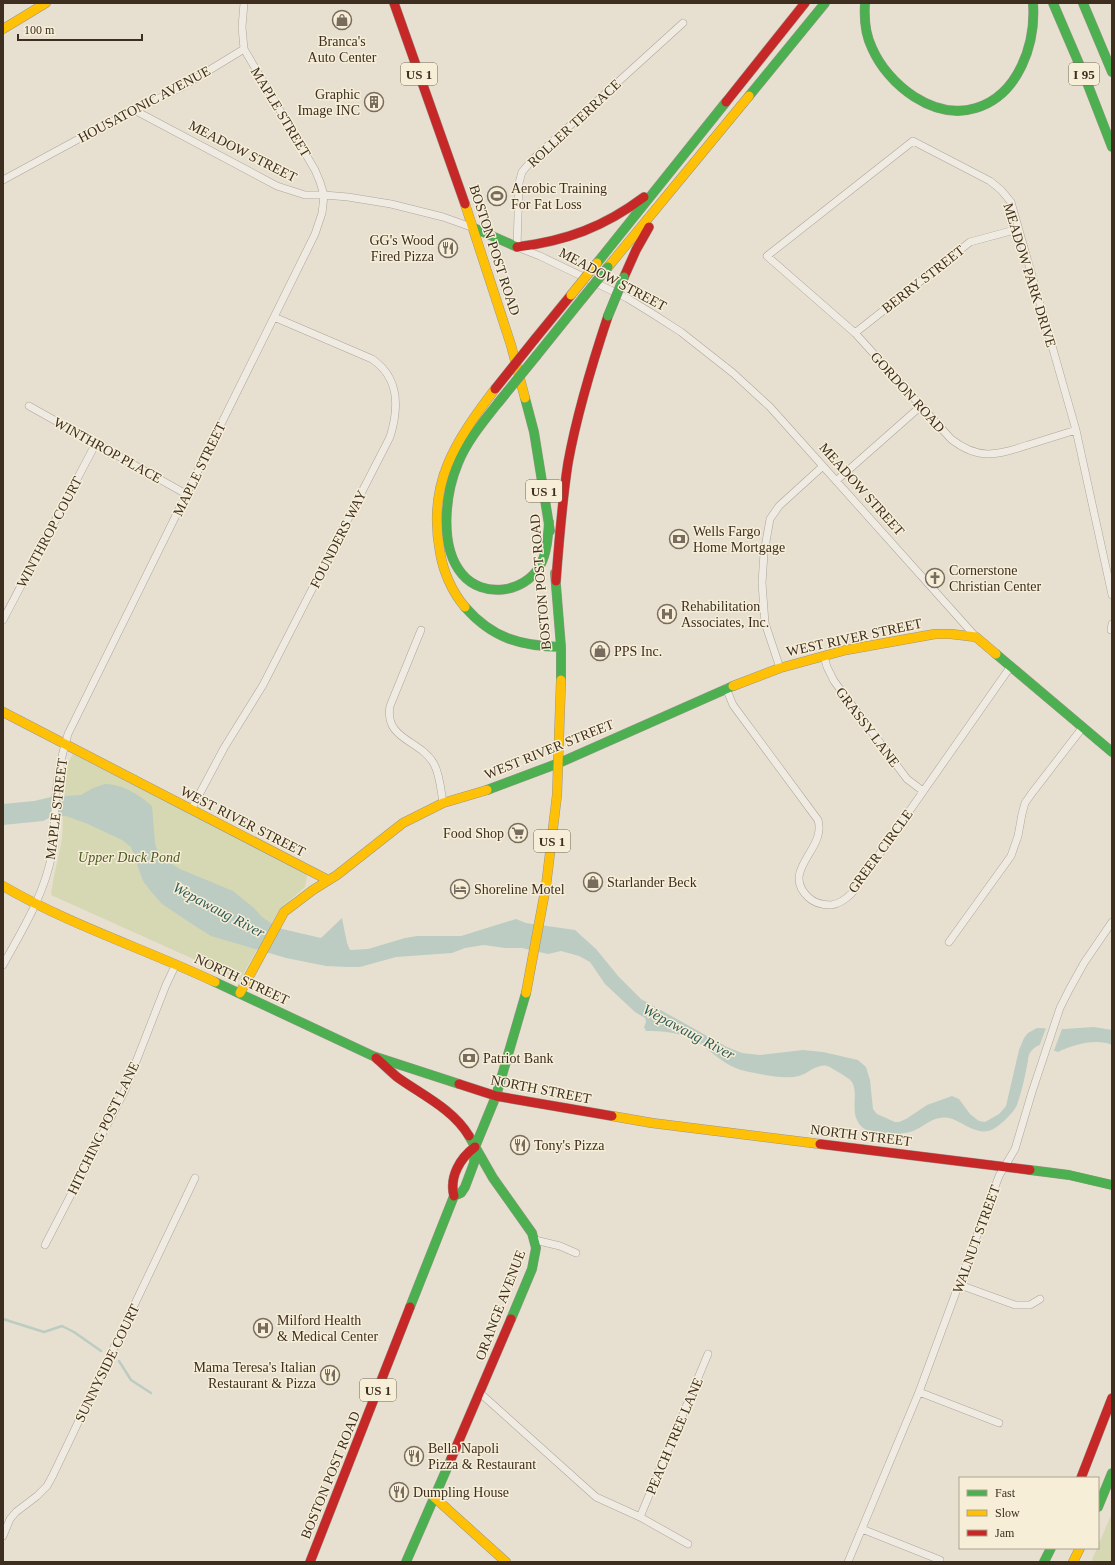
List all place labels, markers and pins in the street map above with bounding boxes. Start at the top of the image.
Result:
shop icon: Branca's Auto Center [331,9,353,31]
place label: Branca's Auto Center [308,34,377,65]
place label: Graphic Image INC [297,87,360,118]
building icon: Graphic Image INC [363,91,385,113]
place label: Aerobic Training For Fat Loss [511,181,607,212]
sports icon: Aerobic Training For Fat Loss [486,185,508,207]
place label: GG's Wood Fired Pizza [369,233,435,264]
restaurant icon: GG's Wood Fired Pizza [437,237,459,259]
place label: Wells Fargo Home Mortgage [693,524,785,555]
bank icon: Wells Fargo Home Mortgage [668,528,690,550]
place label: Cornerstone Christian Center [949,563,1041,594]
church icon: Cornerstone Christian Center [924,567,946,589]
place label: Rehabilitation Associates, Inc. [681,599,769,630]
hospital icon: Rehabilitation Associates, Inc. [656,603,678,625]
shop icon: PPS Inc. [589,640,611,662]
place label: PPS Inc. [614,644,662,659]
supermarket icon: Food Shop [507,822,529,844]
place label: Food Shop [443,826,504,841]
shop icon: Starlander Beck [582,871,604,893]
place label: Starlander Beck [607,875,697,890]
hotel icon: Shoreline Motel [449,878,471,900]
place label: Shoreline Motel [474,882,565,897]
bank icon: Patriot Bank [458,1047,480,1069]
place label: Patriot Bank [483,1051,553,1066]
restaurant icon: Tony's Pizza [509,1134,531,1156]
place label: Tony's Pizza [534,1138,605,1153]
place label: Milford Health & Medical Center [277,1313,378,1344]
hospital icon: Milford Health & Medical Center [252,1317,274,1339]
place label: Mama Teresa's Italian Restaurant & Pizza [193,1360,317,1391]
restaurant icon: Mama Teresa's Italian Restaurant & Pizza [319,1364,341,1386]
place label: Bella Napoli Pizza & Restaurant [428,1441,536,1472]
restaurant icon: Bella Napoli Pizza & Restaurant [403,1445,425,1467]
restaurant icon: Dumpling House [388,1481,410,1503]
place label: Dumpling House [413,1485,509,1500]

